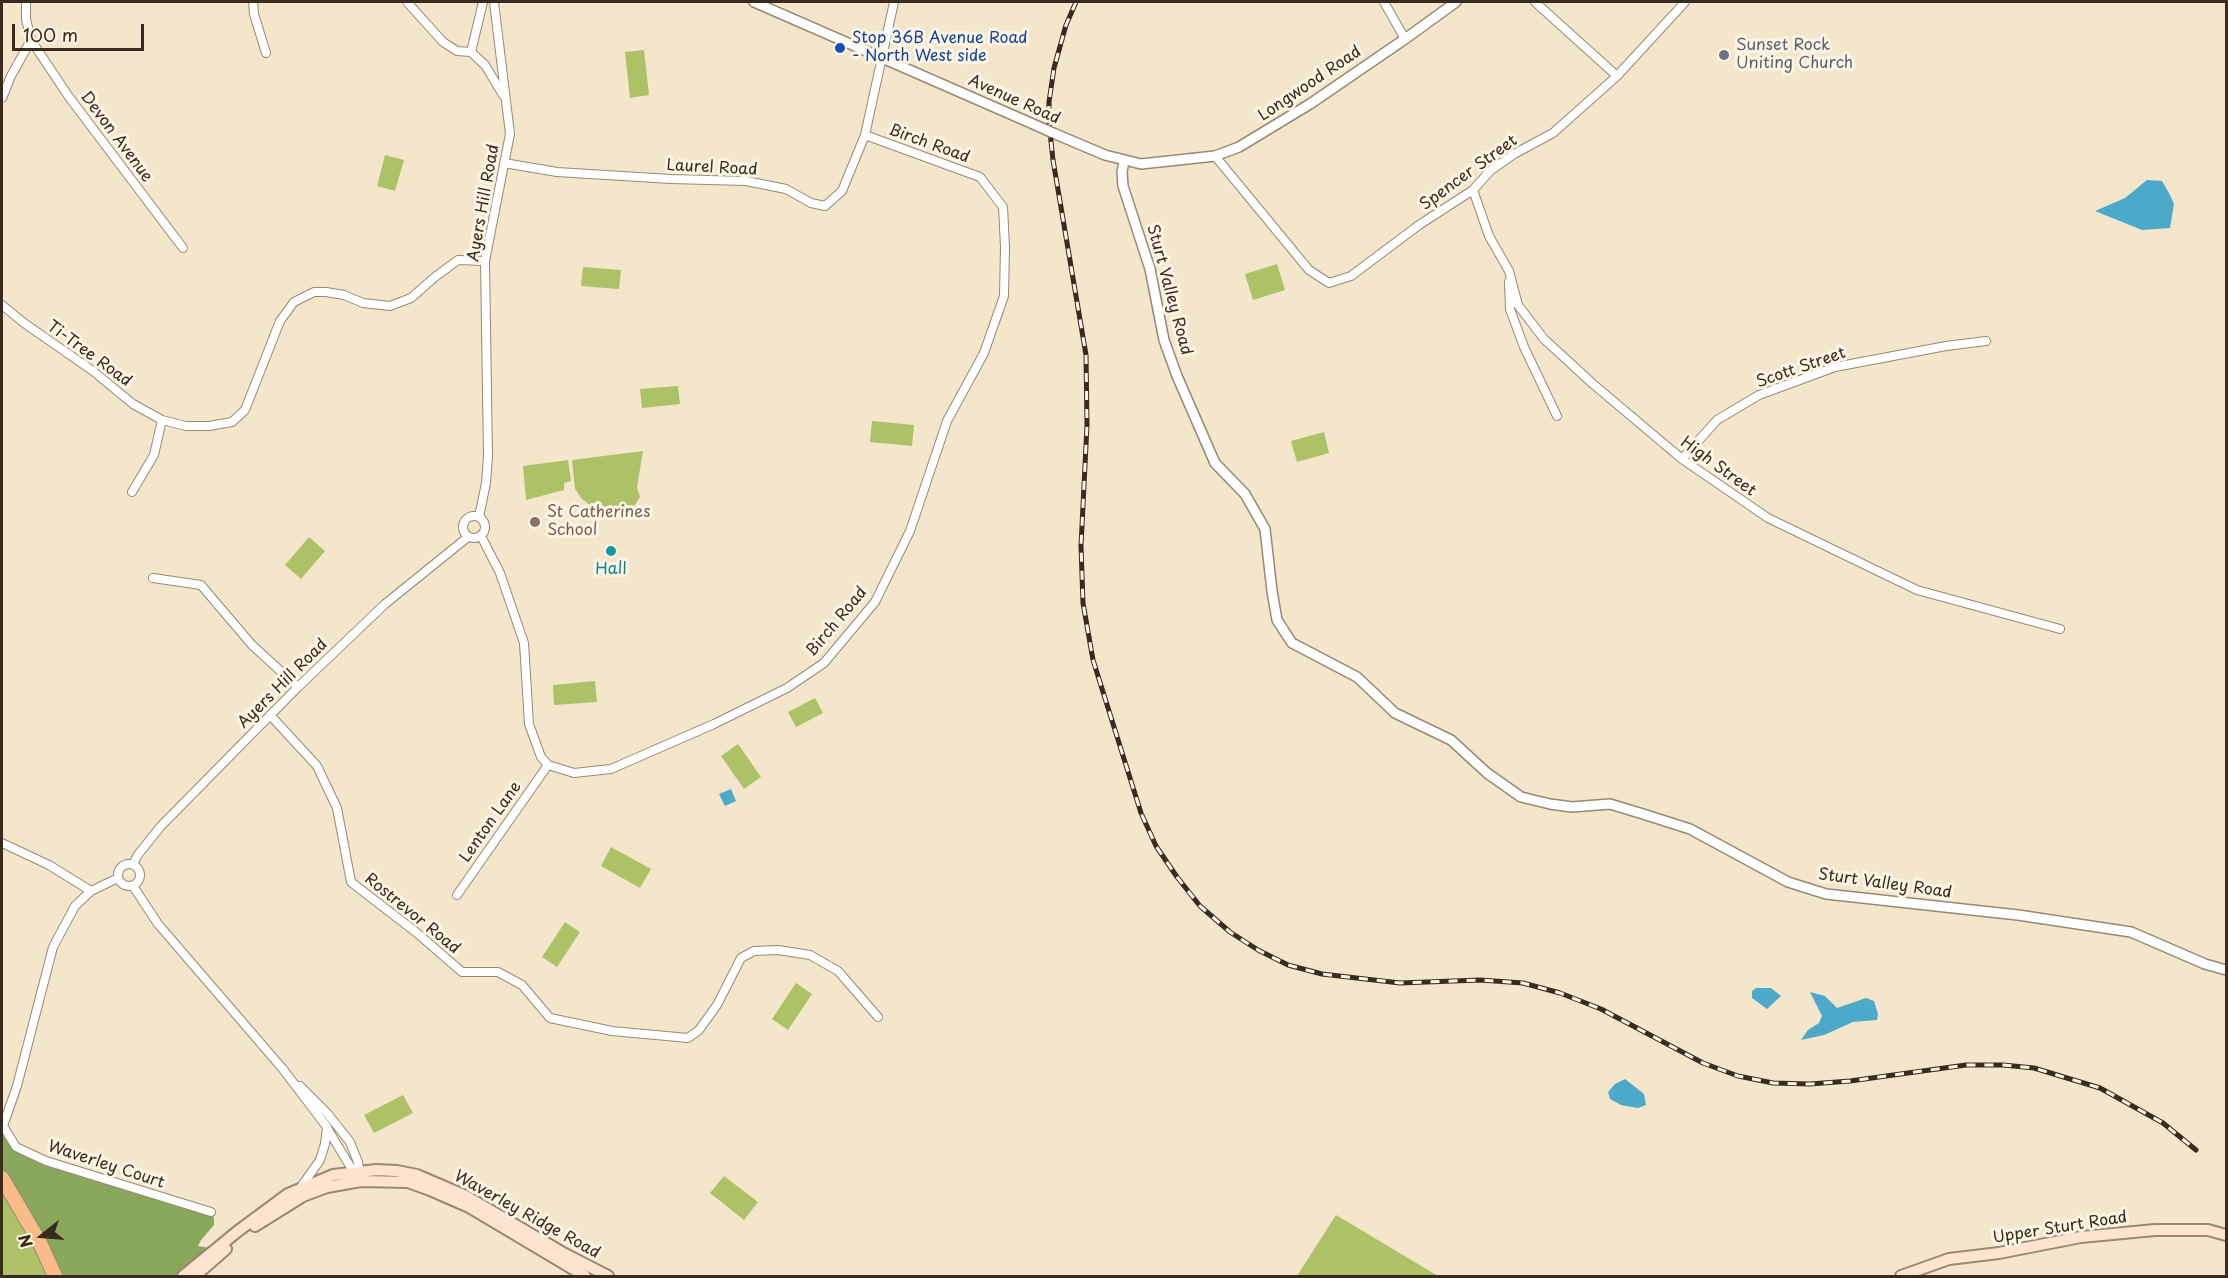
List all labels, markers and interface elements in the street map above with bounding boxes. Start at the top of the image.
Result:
scale bar [15,12,147,50]
text: 100 m [23,21,78,48]
place label: Stop 36B Avenue Road - North West side [852,29,1028,67]
place label: Sunset Rock Uniting Church [1736,36,1853,74]
marker: Stop 36B Avenue Road - North West side [833,41,847,55]
street label: Longwood Road [1255,42,1365,126]
marker: Sunset Rock Uniting Church [1717,48,1731,62]
street label: Avenue Road [965,71,1063,129]
street label: Devon Avenue [76,88,156,186]
street label: Birch Road [886,120,972,168]
street label: Spencer Street [1417,131,1521,215]
street label: Ayers Hill Road [464,143,504,263]
street label: Laurel Road [666,156,758,180]
street label: Sturt Valley Road [1142,223,1196,357]
street label: Ti-Tree Road [43,317,135,391]
street label: Scott Street [1754,344,1848,392]
street label: High Street [1677,433,1759,501]
place label: St Catherines School [547,503,650,541]
marker: St Catherines School [528,515,542,529]
marker: Hall [604,544,618,558]
place label: Hall [595,560,627,580]
street label: Birch Road [802,583,872,661]
street label: Ayers Hill Road [234,635,332,733]
street label: Lenton Lane [456,778,526,866]
street label: Sturt Valley Road [1817,865,1953,903]
street label: Rostrevor Road [360,870,464,958]
street label: Waverley Court [45,1137,167,1193]
street label: Waverley Ridge Road [451,1167,603,1263]
north arrow [12,1206,72,1266]
street label: Upper Sturt Road [1991,1208,2129,1248]
text: N [11,1232,38,1251]

